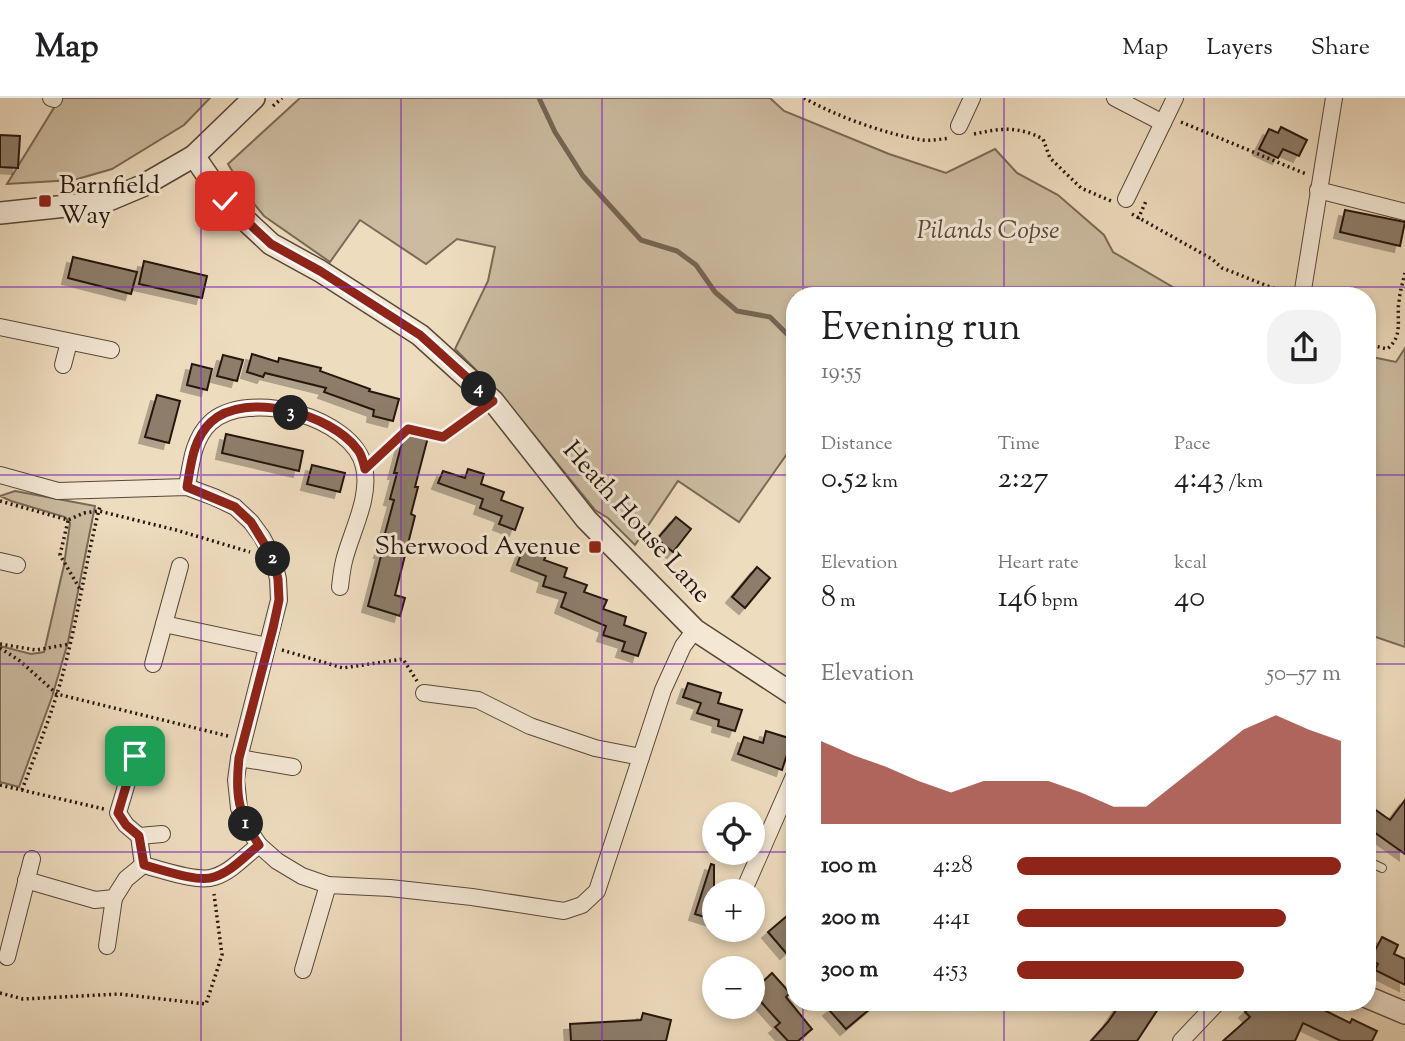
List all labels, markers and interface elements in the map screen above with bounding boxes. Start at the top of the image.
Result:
text: Map [35,24,99,72]
text: Map [1122,31,1168,65]
text: Layers [1206,31,1273,65]
text: Share [1311,31,1370,65]
place label: Barnfield Way [59,168,160,235]
pin [195,171,255,231]
icon: check [206,182,244,220]
marker: Barnfield Way [37,193,53,209]
park label: Pilands Copse [917,213,1059,250]
text: Evening run [821,303,1021,357]
button: share [1267,310,1341,384]
text: 19:55 [821,356,862,389]
pin: 4 [462,372,496,406]
text: 4 [474,375,483,402]
pin: 3 [274,396,308,430]
text: 3 [287,399,294,426]
text: Distance [821,431,893,458]
text: Time [998,431,1040,458]
text: Pace [1174,431,1211,458]
street label: Heath House Lane [553,434,719,612]
text: 0.52 [821,458,868,501]
text: 2:27 [998,458,1049,501]
text: 4:43 [1174,458,1225,501]
text: km [868,469,898,496]
text: /km [1225,469,1263,496]
place label: Sherwood Avenue [374,529,581,566]
marker: Sherwood Avenue [587,539,603,555]
pin: 2 [256,542,290,576]
text: 2 [268,545,277,572]
text: Elevation [821,550,898,577]
text: Heart rate [998,550,1079,577]
text: kcal [1174,550,1207,577]
text: 8 [821,577,836,620]
text: 146 [998,577,1038,620]
text: 40 [1174,577,1205,620]
text: m [836,588,856,615]
text: bpm [1038,588,1078,615]
text: Elevation [821,658,914,691]
text: 50–57 m [1266,658,1341,691]
pin [105,726,165,786]
icon: arrive [116,737,154,775]
map controls [702,802,765,1019]
button: locate [702,802,765,865]
pin: 1 [229,806,264,842]
text: 1 [242,810,249,837]
text: 100 m [821,850,877,883]
text: 4:28 [933,850,973,883]
button: + [702,879,765,942]
text: 200 m [821,902,880,935]
text: 4:41 [933,902,970,935]
text: 300 m [821,954,878,987]
text: 4:53 [933,954,968,987]
button: − [702,956,765,1019]

